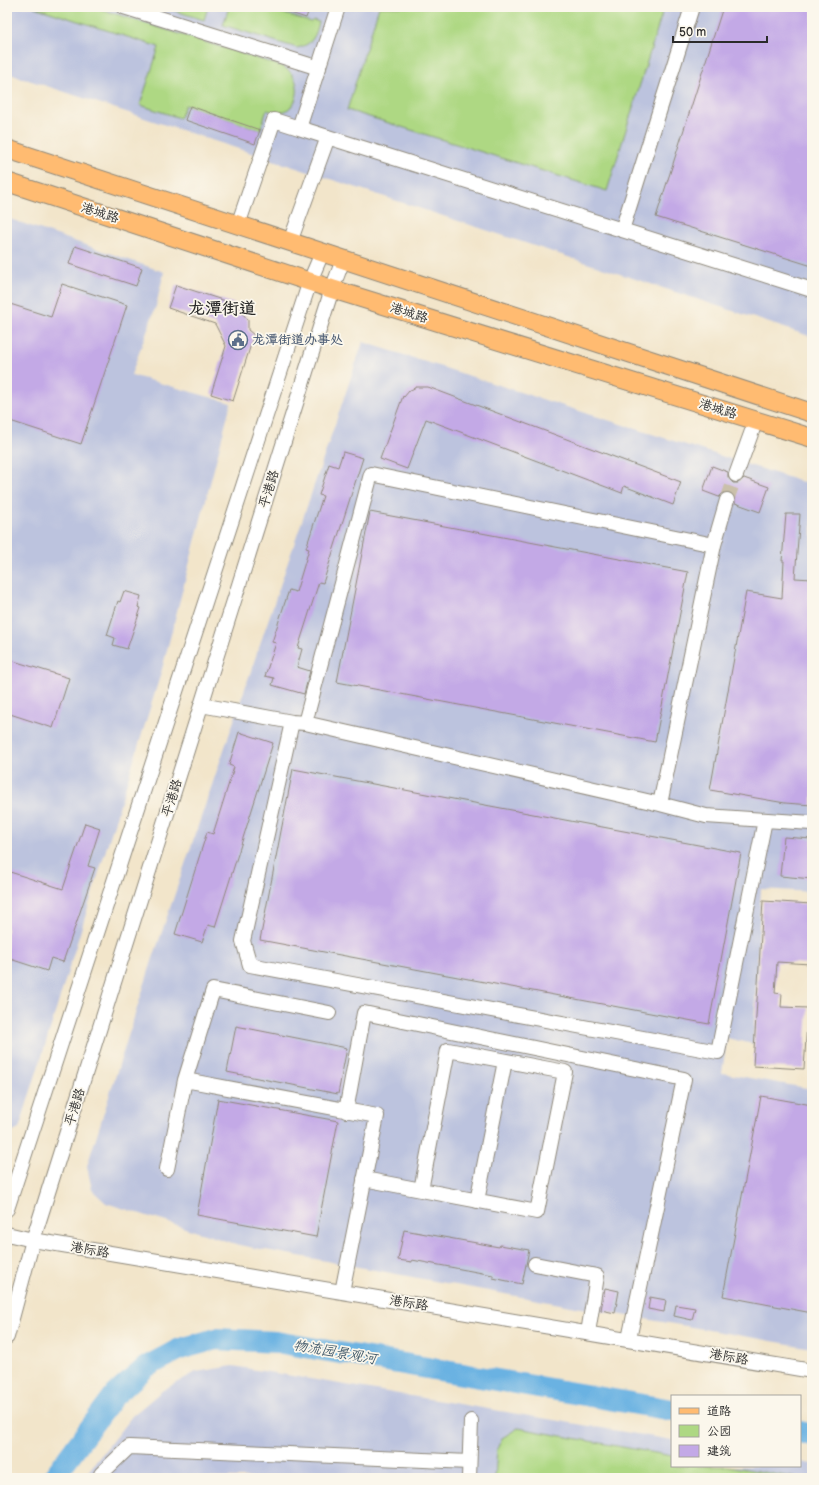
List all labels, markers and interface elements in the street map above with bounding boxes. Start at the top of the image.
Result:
scale bar [673,18,767,44]
text: 50 m [679,25,706,40]
street label: 港城路 [79,199,121,227]
district label: 龙潭街道 [188,299,256,319]
street label: 港城路 [388,299,430,327]
public building icon: 龙潭街道办事处 [227,329,249,351]
place label: 龙潭街道办事处 [252,332,343,348]
street label: 港城路 [697,396,739,422]
street label: 平港路 [256,468,282,510]
street label: 平港路 [159,777,185,819]
street label: 平港路 [62,1086,88,1128]
street label: 港际路 [69,1239,111,1261]
street label: 港际路 [388,1292,430,1314]
water label: 物流园景观河 [292,1336,380,1368]
street label: 港际路 [708,1346,750,1368]
legend [671,1395,801,1467]
text: 道路 [707,1404,731,1419]
text: 公园 [707,1424,731,1439]
text: 建筑 [707,1444,731,1459]

